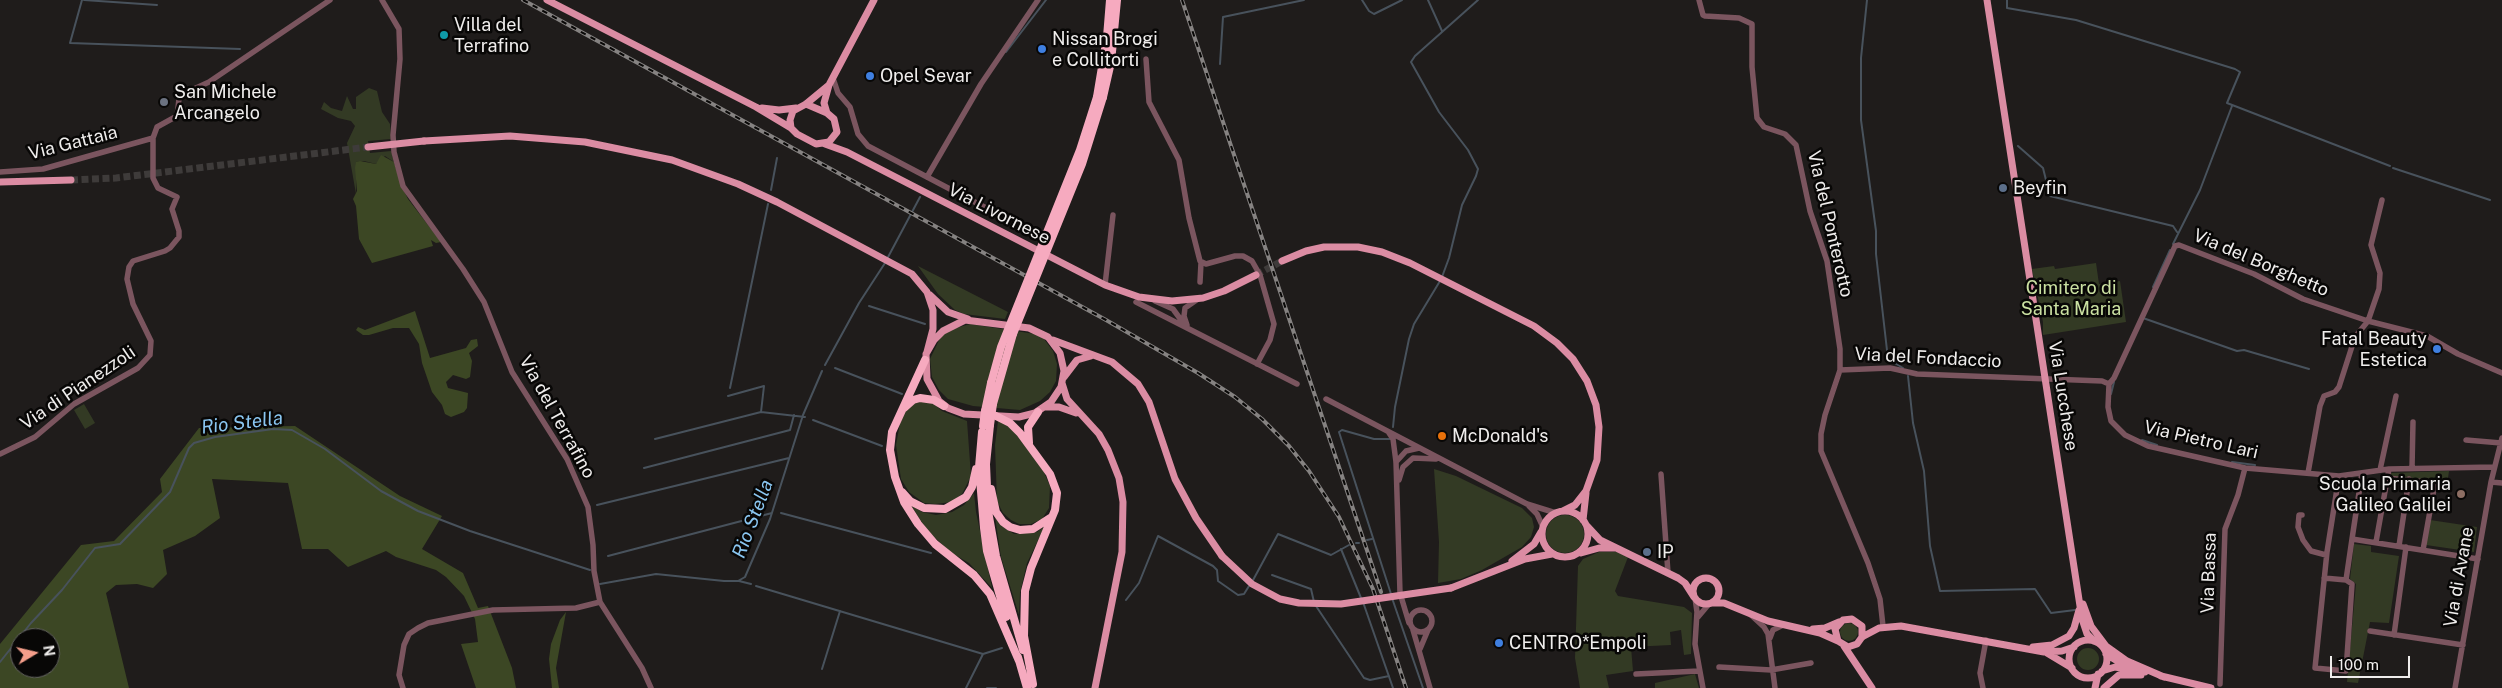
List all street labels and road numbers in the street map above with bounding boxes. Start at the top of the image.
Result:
street label: Via Gattaia [26,122,120,164]
street label: Via del Ponterotto [1803,149,1857,299]
street label: Via Livornese [944,179,1054,249]
street label: Via del Borghetto [2190,225,2332,301]
street label: Via Lucchese [2044,340,2082,452]
street label: Via di Pianezzoli [16,342,140,434]
street label: Via del Fondaccio [1854,343,2002,373]
street label: Via del Terrafino [514,352,600,482]
street label: Via Pietro Lari [2142,416,2260,464]
street label: Via di Avane [2440,525,2478,629]
street label: Via Bassa [2197,532,2221,614]

